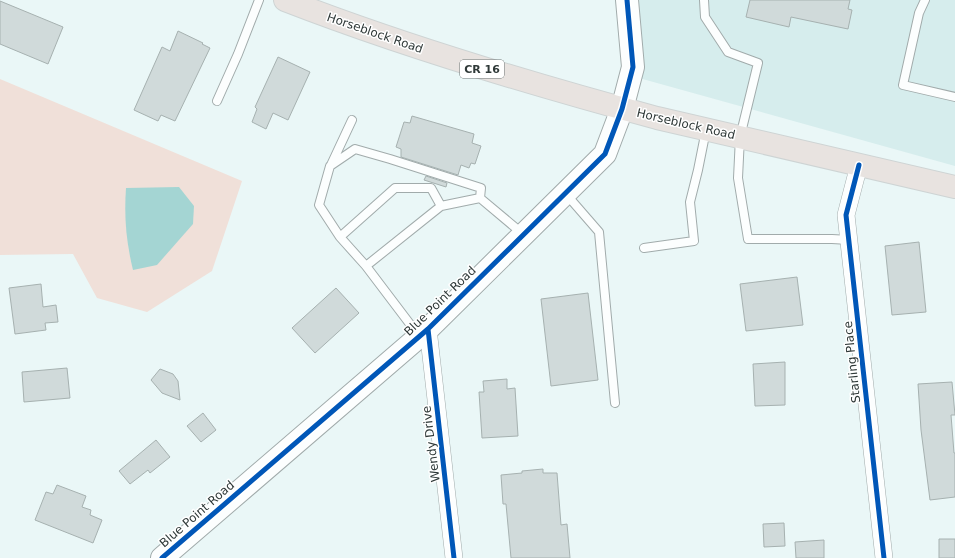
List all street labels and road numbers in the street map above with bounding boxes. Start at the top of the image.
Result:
street label: Horseblock Road [325,10,425,56]
road number: CR 16 [460,60,504,78]
street label: Horseblock Road [635,106,737,142]
street label: Blue Point Road [401,263,479,339]
street label: Starling Place [841,320,863,404]
street label: Wendy Drive [419,405,443,483]
street label: Blue Point Road [157,478,237,550]

